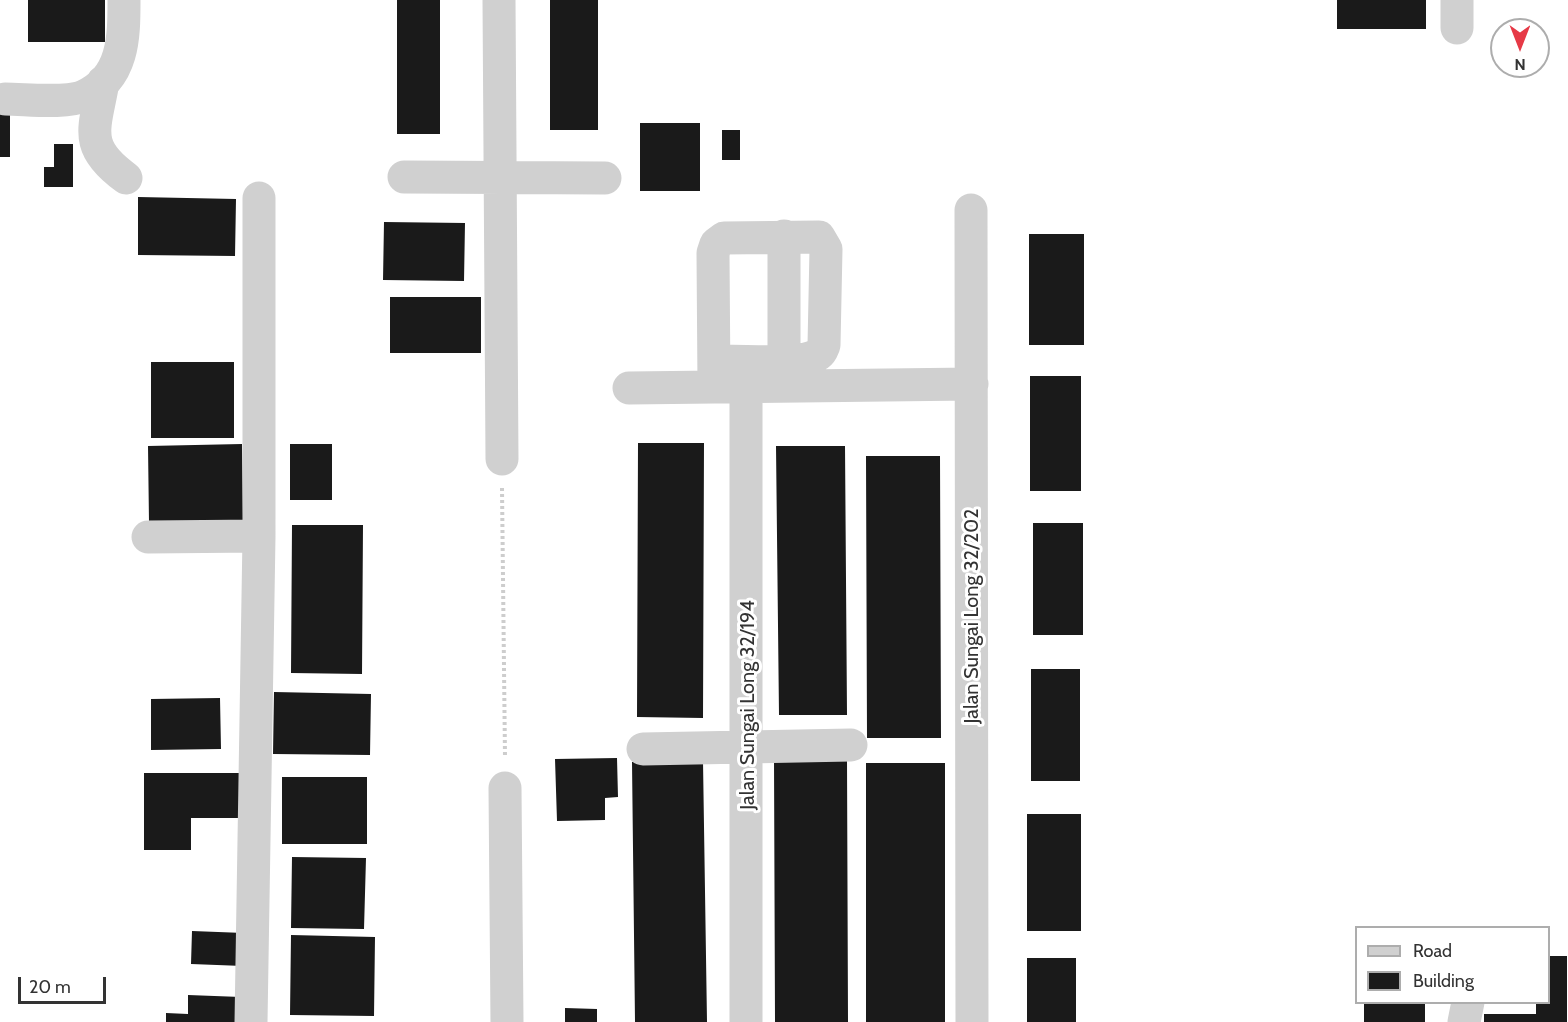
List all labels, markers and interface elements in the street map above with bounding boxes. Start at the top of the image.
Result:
north arrow [1490,18,1550,78]
text: N [1514,55,1526,74]
street label: Jalan Sungai Long 32/202 [960,508,984,724]
street label: Jalan Sungai Long 32/194 [736,600,760,810]
legend [1355,926,1550,1004]
text: Road [1413,940,1452,962]
scale bar [21,965,110,1003]
text: Building [1413,970,1474,992]
text: 20 m [29,976,71,998]

